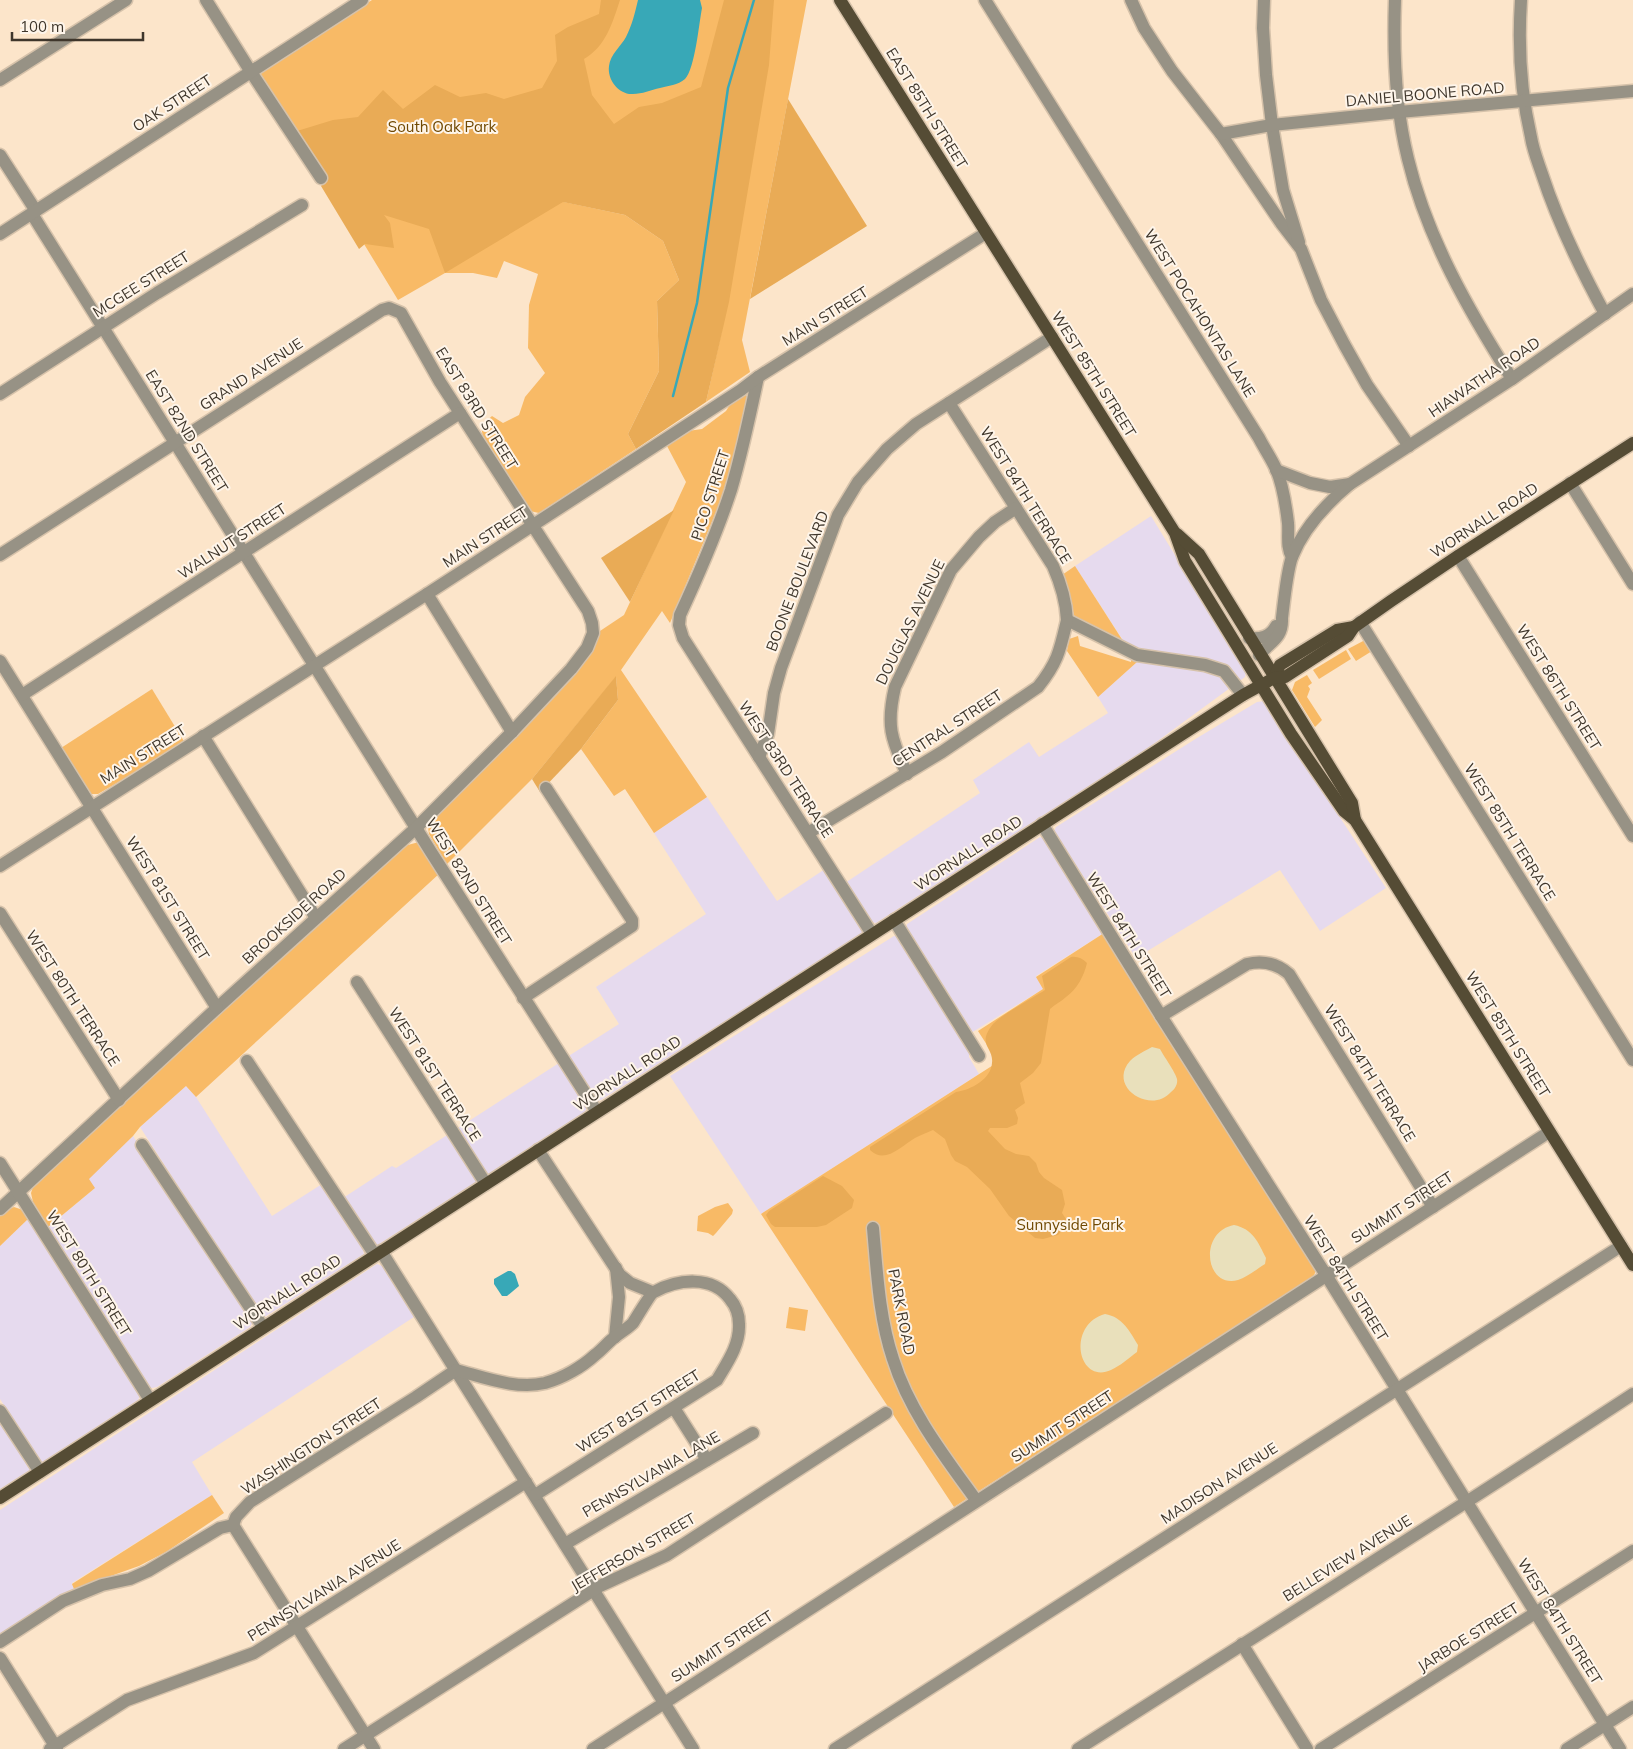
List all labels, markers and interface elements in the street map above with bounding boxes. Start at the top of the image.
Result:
scale bar [12,10,144,42]
text: 100 m [20,17,64,36]
street label: EAST 85TH STREET [882,44,972,172]
street label: OAK STREET [129,70,215,136]
street label: DANIEL BOONE ROAD [1345,78,1505,110]
park label: South Oak Park [388,117,496,136]
street label: WEST POCAHONTAS LANE [1140,225,1260,401]
street label: MCGEE STREET [89,247,193,321]
street label: MAIN STREET [778,282,872,350]
street label: WEST 85TH STREET [1048,307,1140,441]
street label: HIAWATHA ROAD [1424,333,1544,421]
street label: GRAND AVENUE [196,334,306,414]
street label: EAST 83RD STREET [432,344,522,472]
street label: EAST 82ND STREET [142,366,232,496]
street label: WEST 84TH TERRACE [976,423,1076,567]
street label: PICO STREET [686,447,734,543]
street label: WORNALL ROAD [1426,478,1542,562]
street label: WALNUT STREET [174,499,290,583]
street label: MAIN STREET [439,502,531,572]
street label: BOONE BOULEVARD [761,508,833,654]
street label: DOUGLAS AVENUE [871,556,949,688]
street label: WEST 86TH STREET [1513,620,1605,754]
street label: CENTRAL STREET [888,685,1006,771]
street label: WEST 83RD TERRACE [735,697,837,841]
street label: MAIN STREET [96,720,190,788]
street label: WEST 85TH TERRACE [1460,760,1560,904]
street label: WORNALL ROAD [910,811,1026,895]
street label: WEST 82ND STREET [422,814,516,948]
street label: WEST 81ST STREET [122,832,214,964]
street label: BROOKSIDE ROAD [238,864,350,968]
street label: WEST 84TH STREET [1083,868,1175,1002]
street label: WEST 80TH TERRACE [22,926,124,1070]
street label: WEST 85TH STREET [1462,967,1554,1101]
street label: WEST 84TH TERRACE [1320,1001,1420,1145]
street label: WEST 81ST TERRACE [385,1003,486,1145]
street label: WORNALL ROAD [569,1031,685,1115]
street label: SUMMIT STREET [1347,1167,1457,1247]
street label: WEST 80TH STREET [43,1206,135,1340]
street label: WEST 84TH STREET [1300,1211,1392,1345]
park label: Sunnyside Park [1017,1215,1124,1234]
street label: WORNALL ROAD [229,1250,345,1334]
street label: PARK ROAD [884,1267,920,1357]
street label: WEST 81ST STREET [572,1365,704,1457]
street label: SUMMIT STREET [1007,1386,1117,1466]
street label: WASHINGTON STREET [237,1393,385,1499]
street label: PENNSYLVANIA LANE [579,1427,723,1521]
street label: MADISON AVENUE [1157,1438,1281,1528]
street label: JEFFERSON STREET [567,1509,699,1595]
street label: BELLEVIEW AVENUE [1279,1511,1415,1605]
street label: PENNSYLVANIA AVENUE [244,1535,404,1645]
street label: WEST 84TH STREET [1514,1554,1606,1688]
street label: JARBOE STREET [1414,1598,1522,1676]
street label: SUMMIT STREET [667,1606,777,1686]

